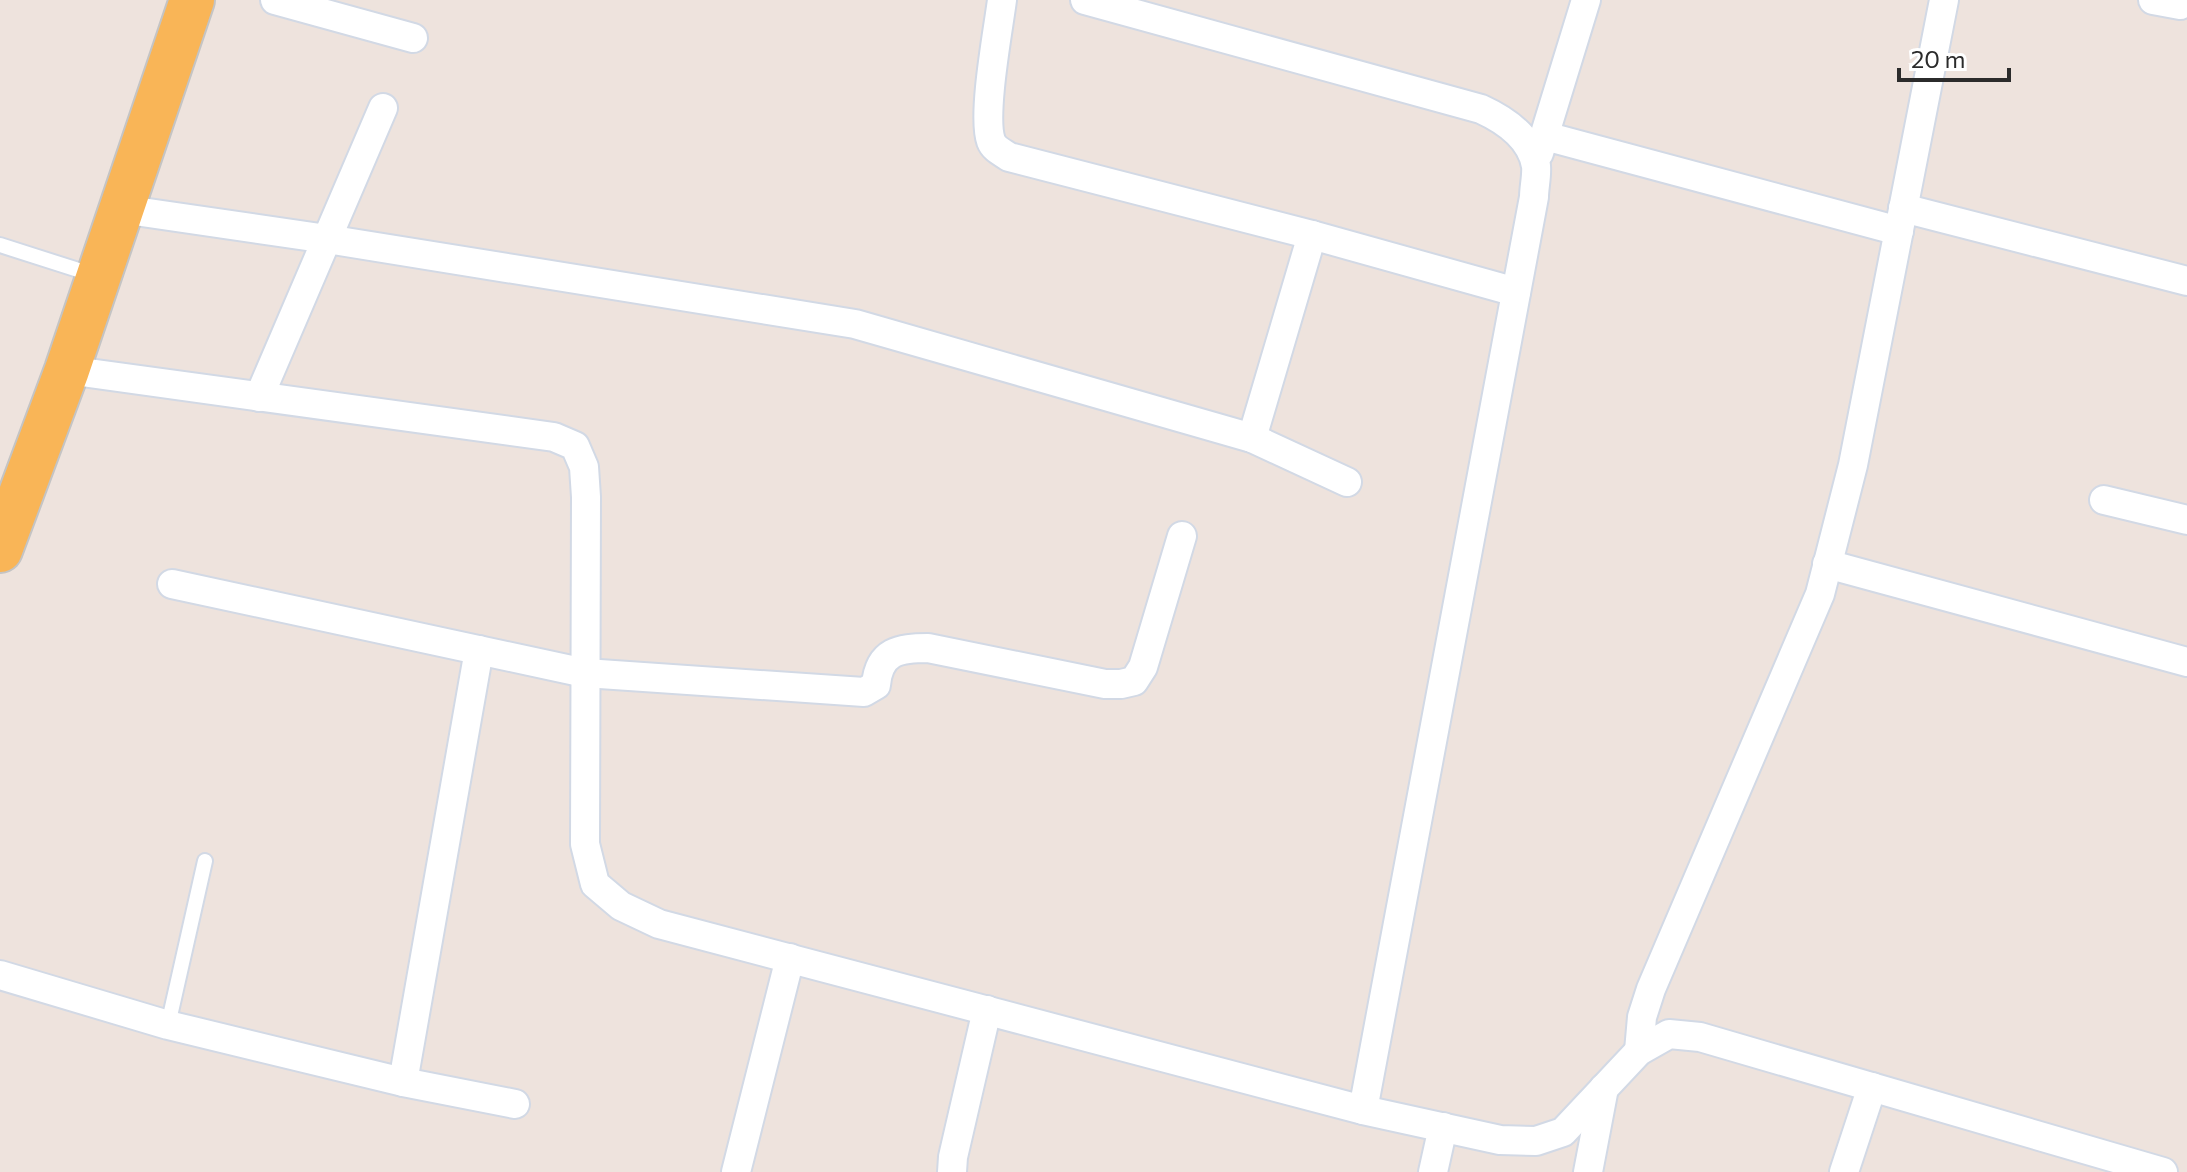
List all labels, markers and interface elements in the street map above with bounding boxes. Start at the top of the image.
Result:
scale bar [1899,32,2009,82]
text: 20 m [1911,44,1965,73]

